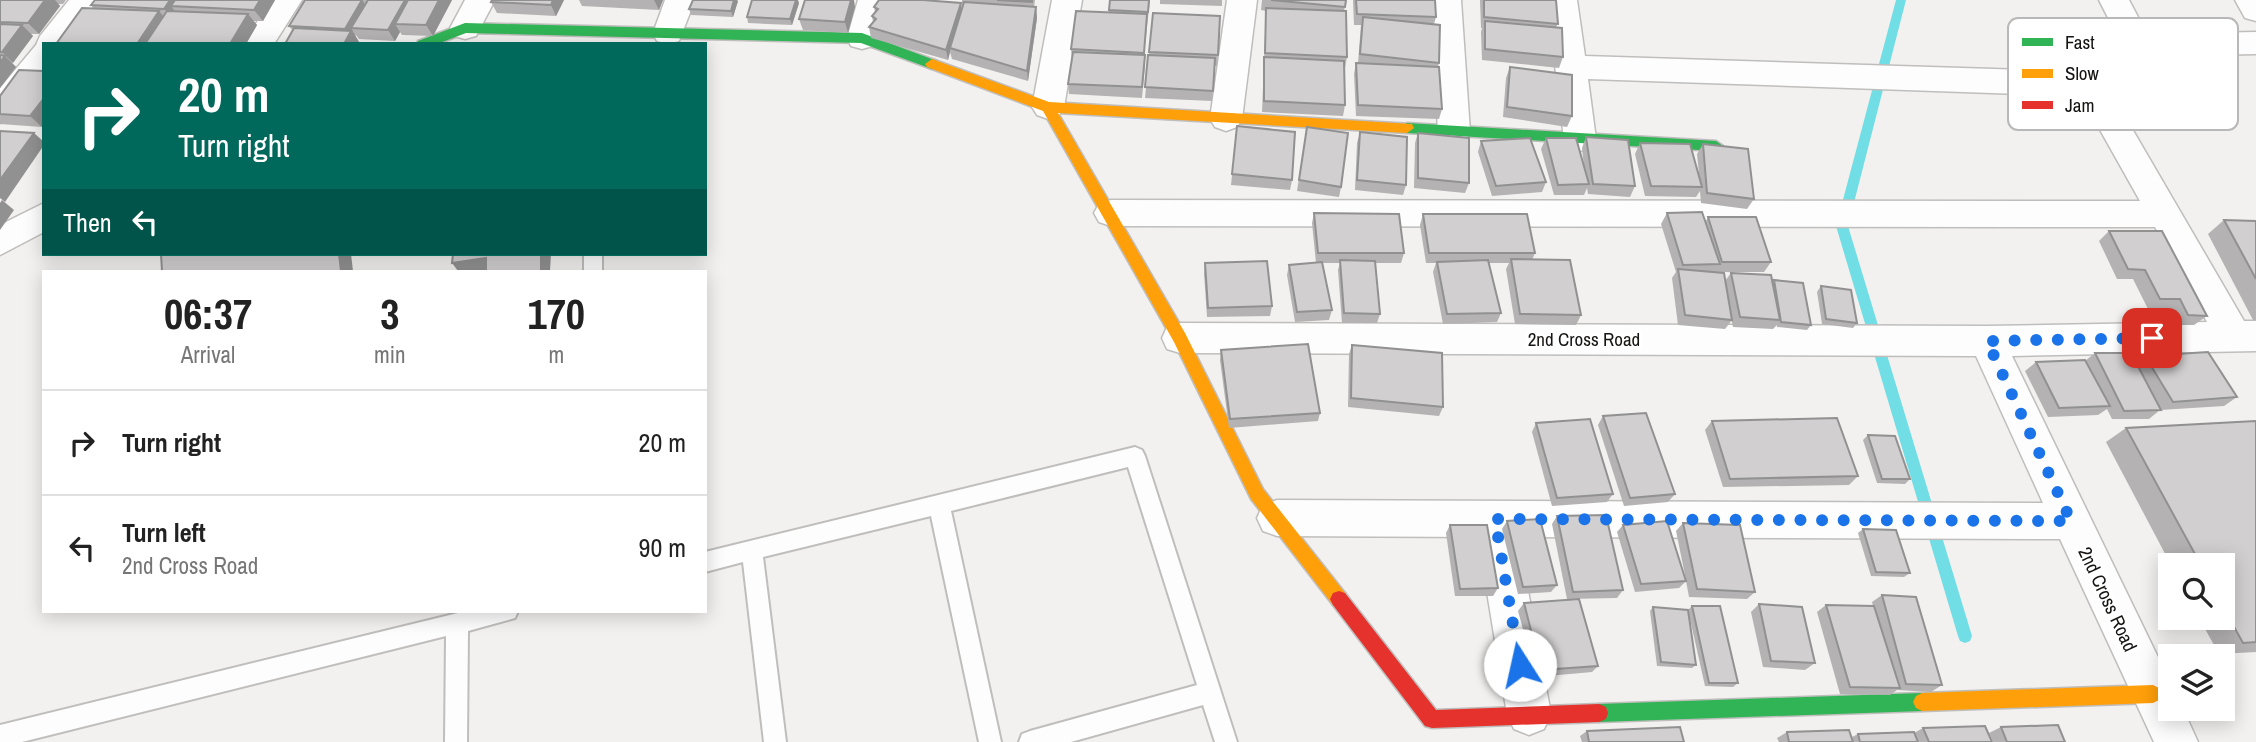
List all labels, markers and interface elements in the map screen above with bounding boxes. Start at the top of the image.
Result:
legend [2008,18,2238,130]
text: Fast [2065,29,2095,55]
text: Slow [2065,60,2100,86]
text: 20 m [178,61,270,127]
icon: right [63,70,154,161]
text: Jam [2065,92,2094,118]
text: Turn right [178,124,290,167]
icon: left [126,203,164,241]
text: Then [63,205,112,240]
text: 06:37 [164,286,252,342]
text: 3 [380,286,399,342]
text: 170 [528,286,585,342]
pin [2122,308,2182,368]
icon: arrive [2133,319,2171,357]
street label: 2nd Cross Road [1528,326,1640,352]
text: Arrival [181,339,235,370]
text: min [374,339,406,370]
text: m [548,339,564,370]
icon: right [63,424,101,462]
text: Turn right [122,425,221,460]
text: 20 m [639,425,686,460]
text: Turn left [122,515,206,550]
icon: left [63,529,101,567]
text: 90 m [639,530,686,565]
street label: 2nd Cross Road [2072,542,2144,656]
text: 2nd Cross Road [122,550,258,581]
map controls [2158,553,2235,721]
button: search [2158,553,2235,630]
position arrow [1483,628,1557,702]
button: layers [2158,644,2235,721]

